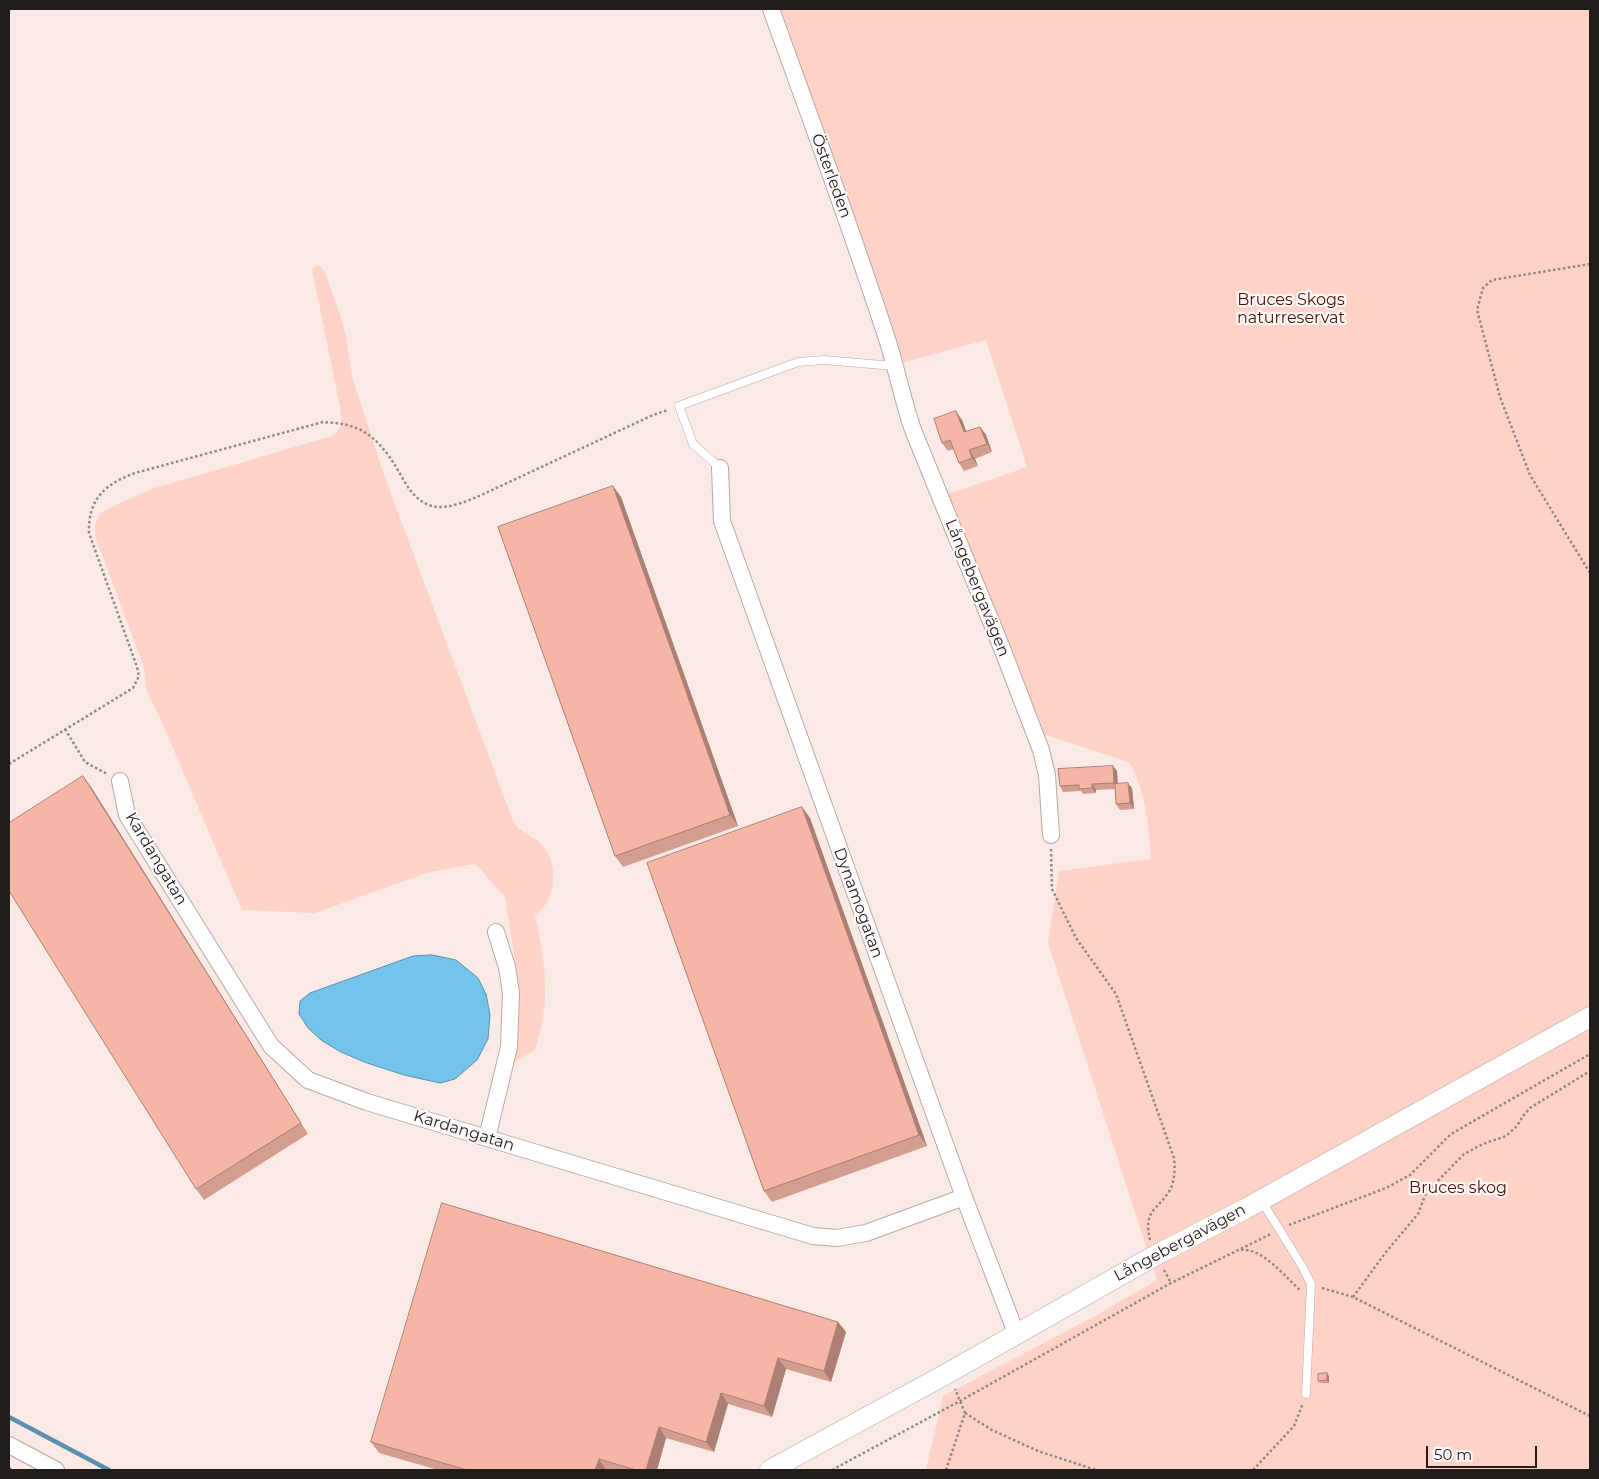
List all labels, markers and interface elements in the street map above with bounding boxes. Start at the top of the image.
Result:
street label: Österleden [807,131,855,221]
park label: Bruces Skogs naturreservat [1237,290,1345,328]
street label: Långebergavägen [941,516,1013,660]
street label: Kardangatan [121,809,191,909]
street label: Dynamogatan [829,845,887,961]
street label: Kardangatan [411,1107,517,1155]
park label: Bruces skog [1409,1178,1507,1198]
street label: Långebergavägen [1111,1200,1249,1286]
scale bar [1429,1436,1540,1468]
text: 50 m [1434,1445,1472,1464]

